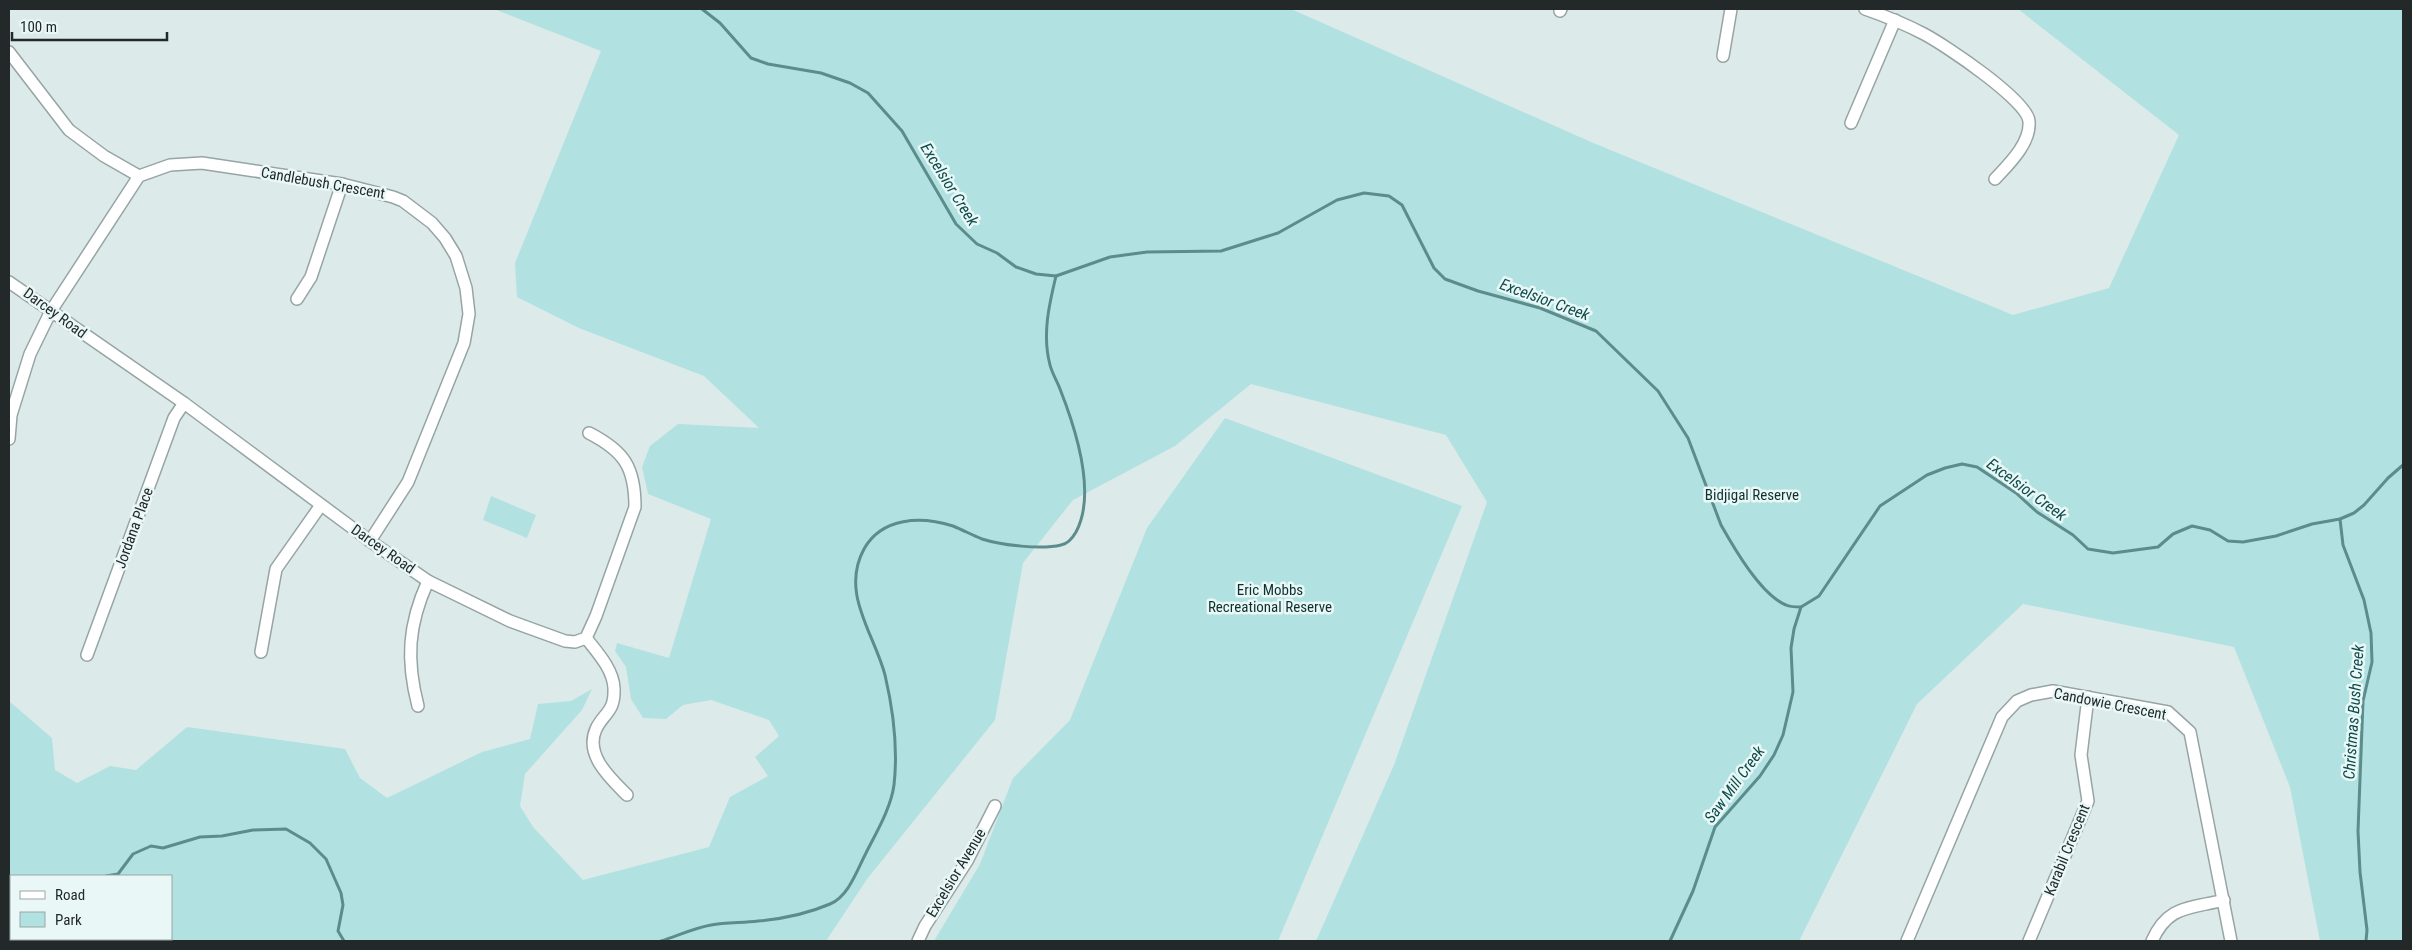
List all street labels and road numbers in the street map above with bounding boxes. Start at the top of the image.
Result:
street label: Candlebush Crescent [260,163,386,203]
street label: Darcey Road [20,284,90,342]
street label: Jordana Place [111,485,157,571]
street label: Darcey Road [348,520,418,578]
street label: Candowie Crescent [2052,684,2168,724]
street label: Karabil Crescent [2040,802,2094,898]
street label: Excelsior Avenue [922,825,990,921]

